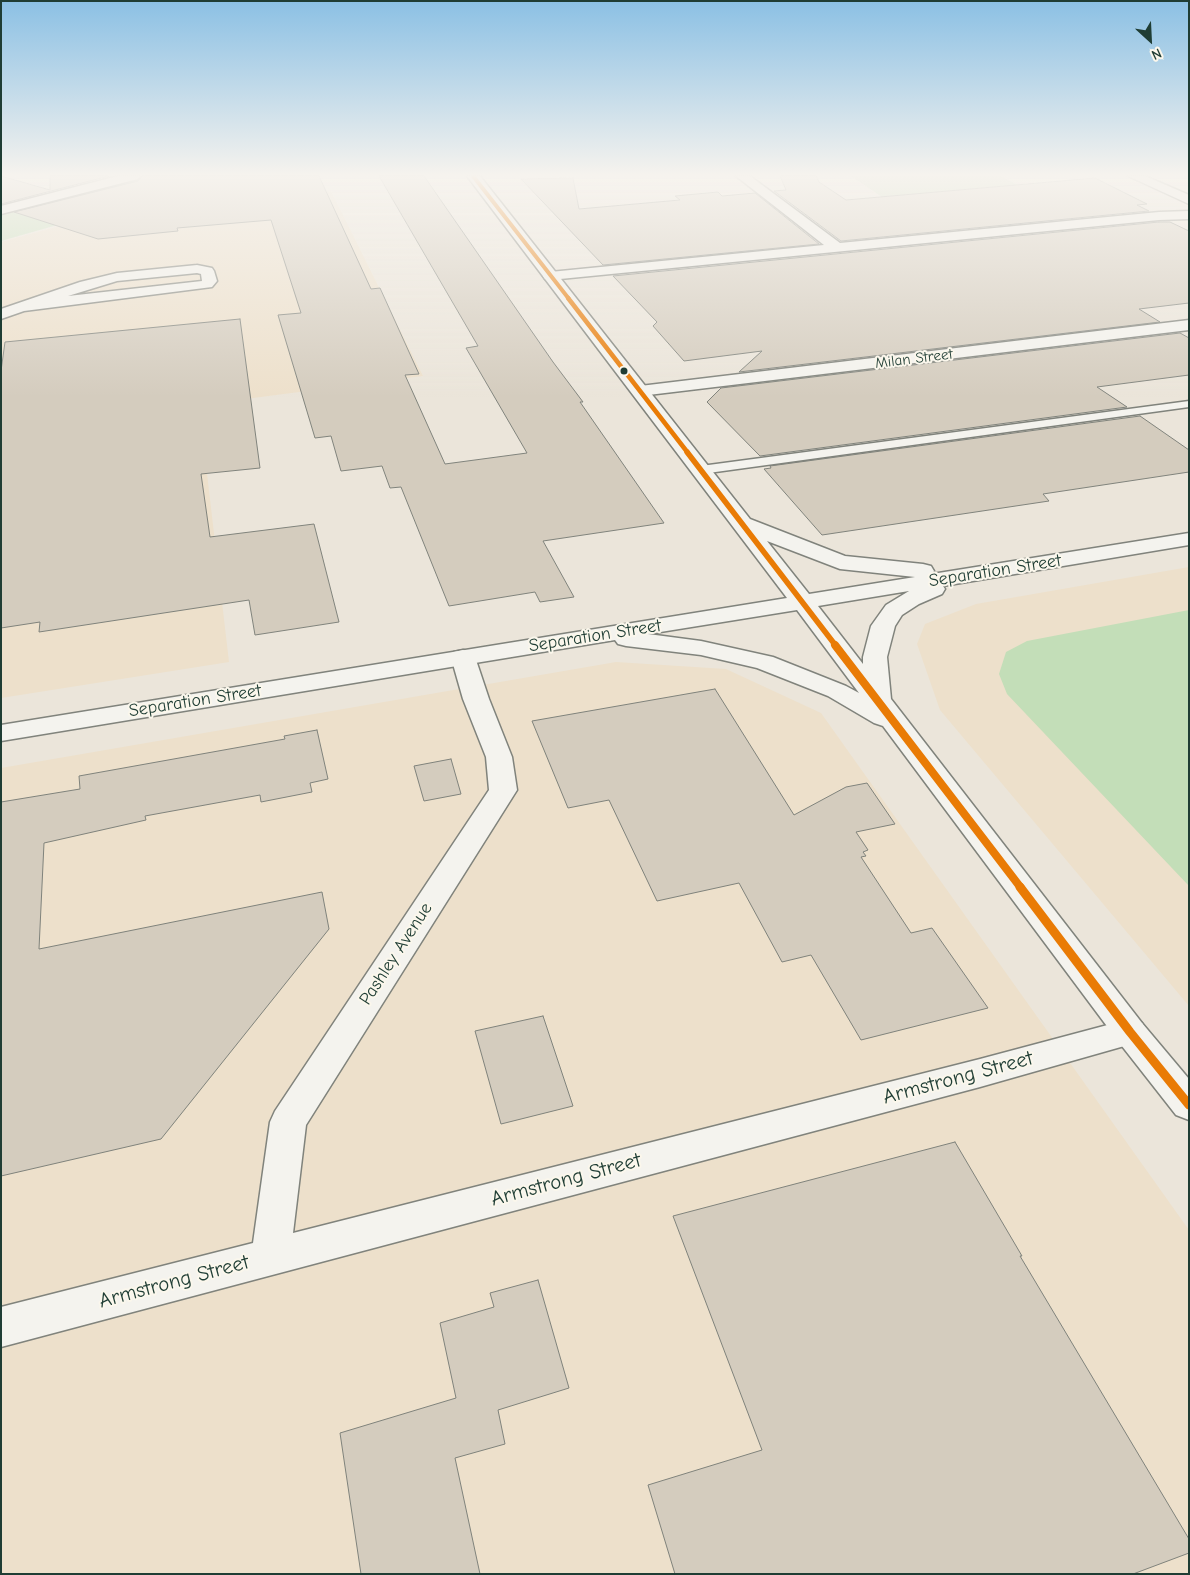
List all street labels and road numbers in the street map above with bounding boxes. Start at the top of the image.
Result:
street label: Milan Street [874,345,954,373]
street label: Separation Street [927,550,1063,592]
street label: Separation Street [527,615,663,657]
street label: Separation Street [127,680,263,722]
street label: Pashley Avenue [355,899,437,1009]
street label: Armstrong Street [880,1046,1036,1110]
street label: Armstrong Street [488,1148,644,1212]
street label: Armstrong Street [96,1250,252,1314]

